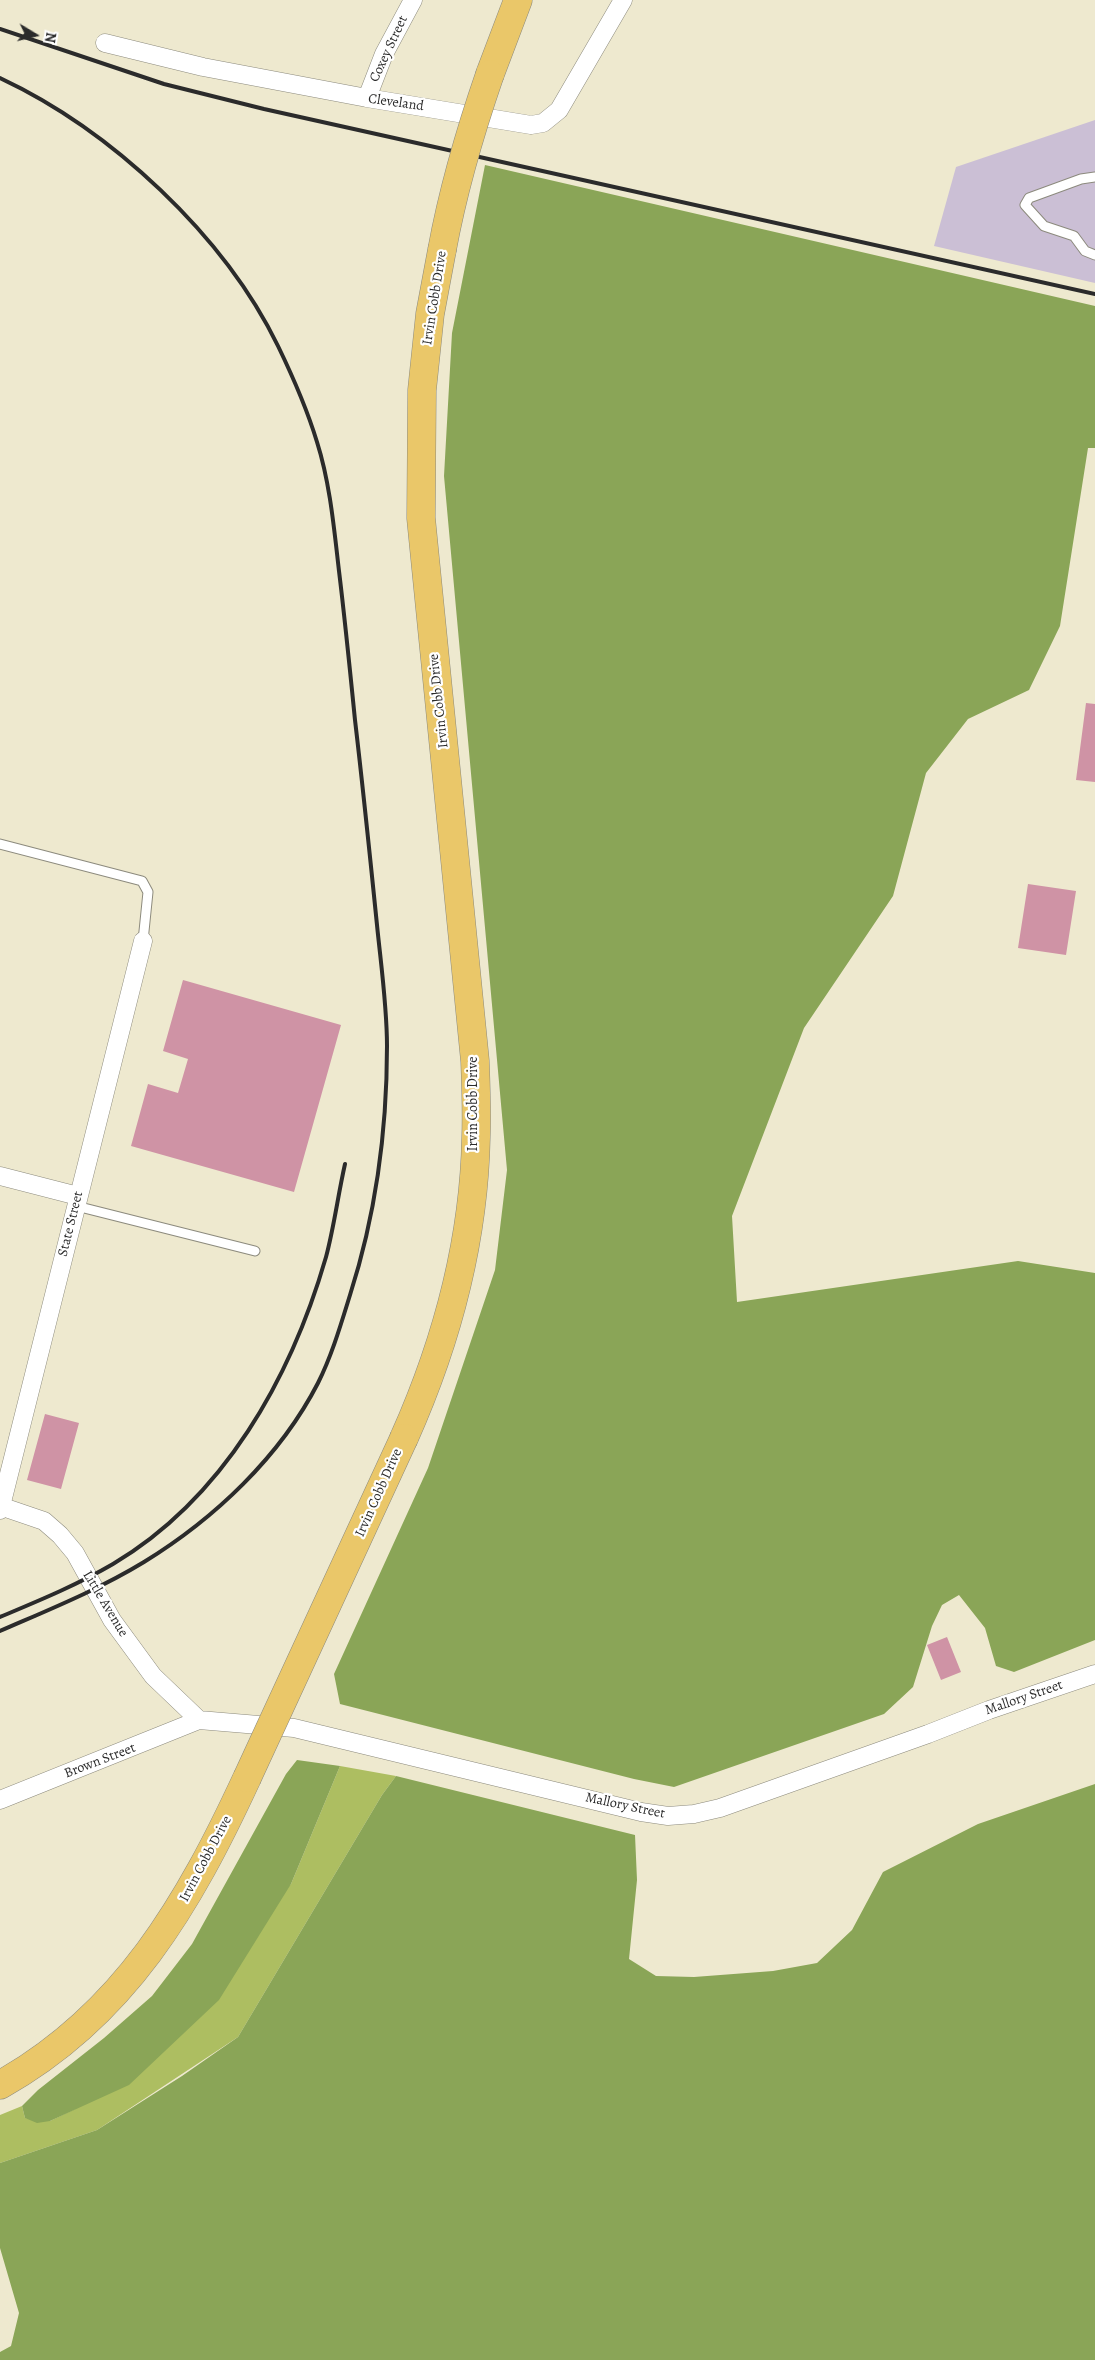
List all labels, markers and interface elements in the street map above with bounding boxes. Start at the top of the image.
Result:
north arrow [10,10,60,60]
street label: Coxey Street [366,13,412,85]
text: N [40,31,60,44]
street label: Cleveland [367,91,425,115]
street label: Irvin Cobb Drive [419,250,451,346]
street label: Irvin Cobb Drive [426,653,452,749]
street label: Irvin Cobb Drive [466,1057,482,1151]
street label: State Street [55,1190,87,1258]
street label: Irvin Cobb Drive [352,1446,406,1540]
street label: Little Avenue [79,1568,131,1640]
street label: Mallory Street [983,1677,1065,1719]
street label: Brown Street [62,1740,138,1782]
street label: Mallory Street [584,1789,666,1823]
street label: Irvin Cobb Drive [176,1813,236,1905]

